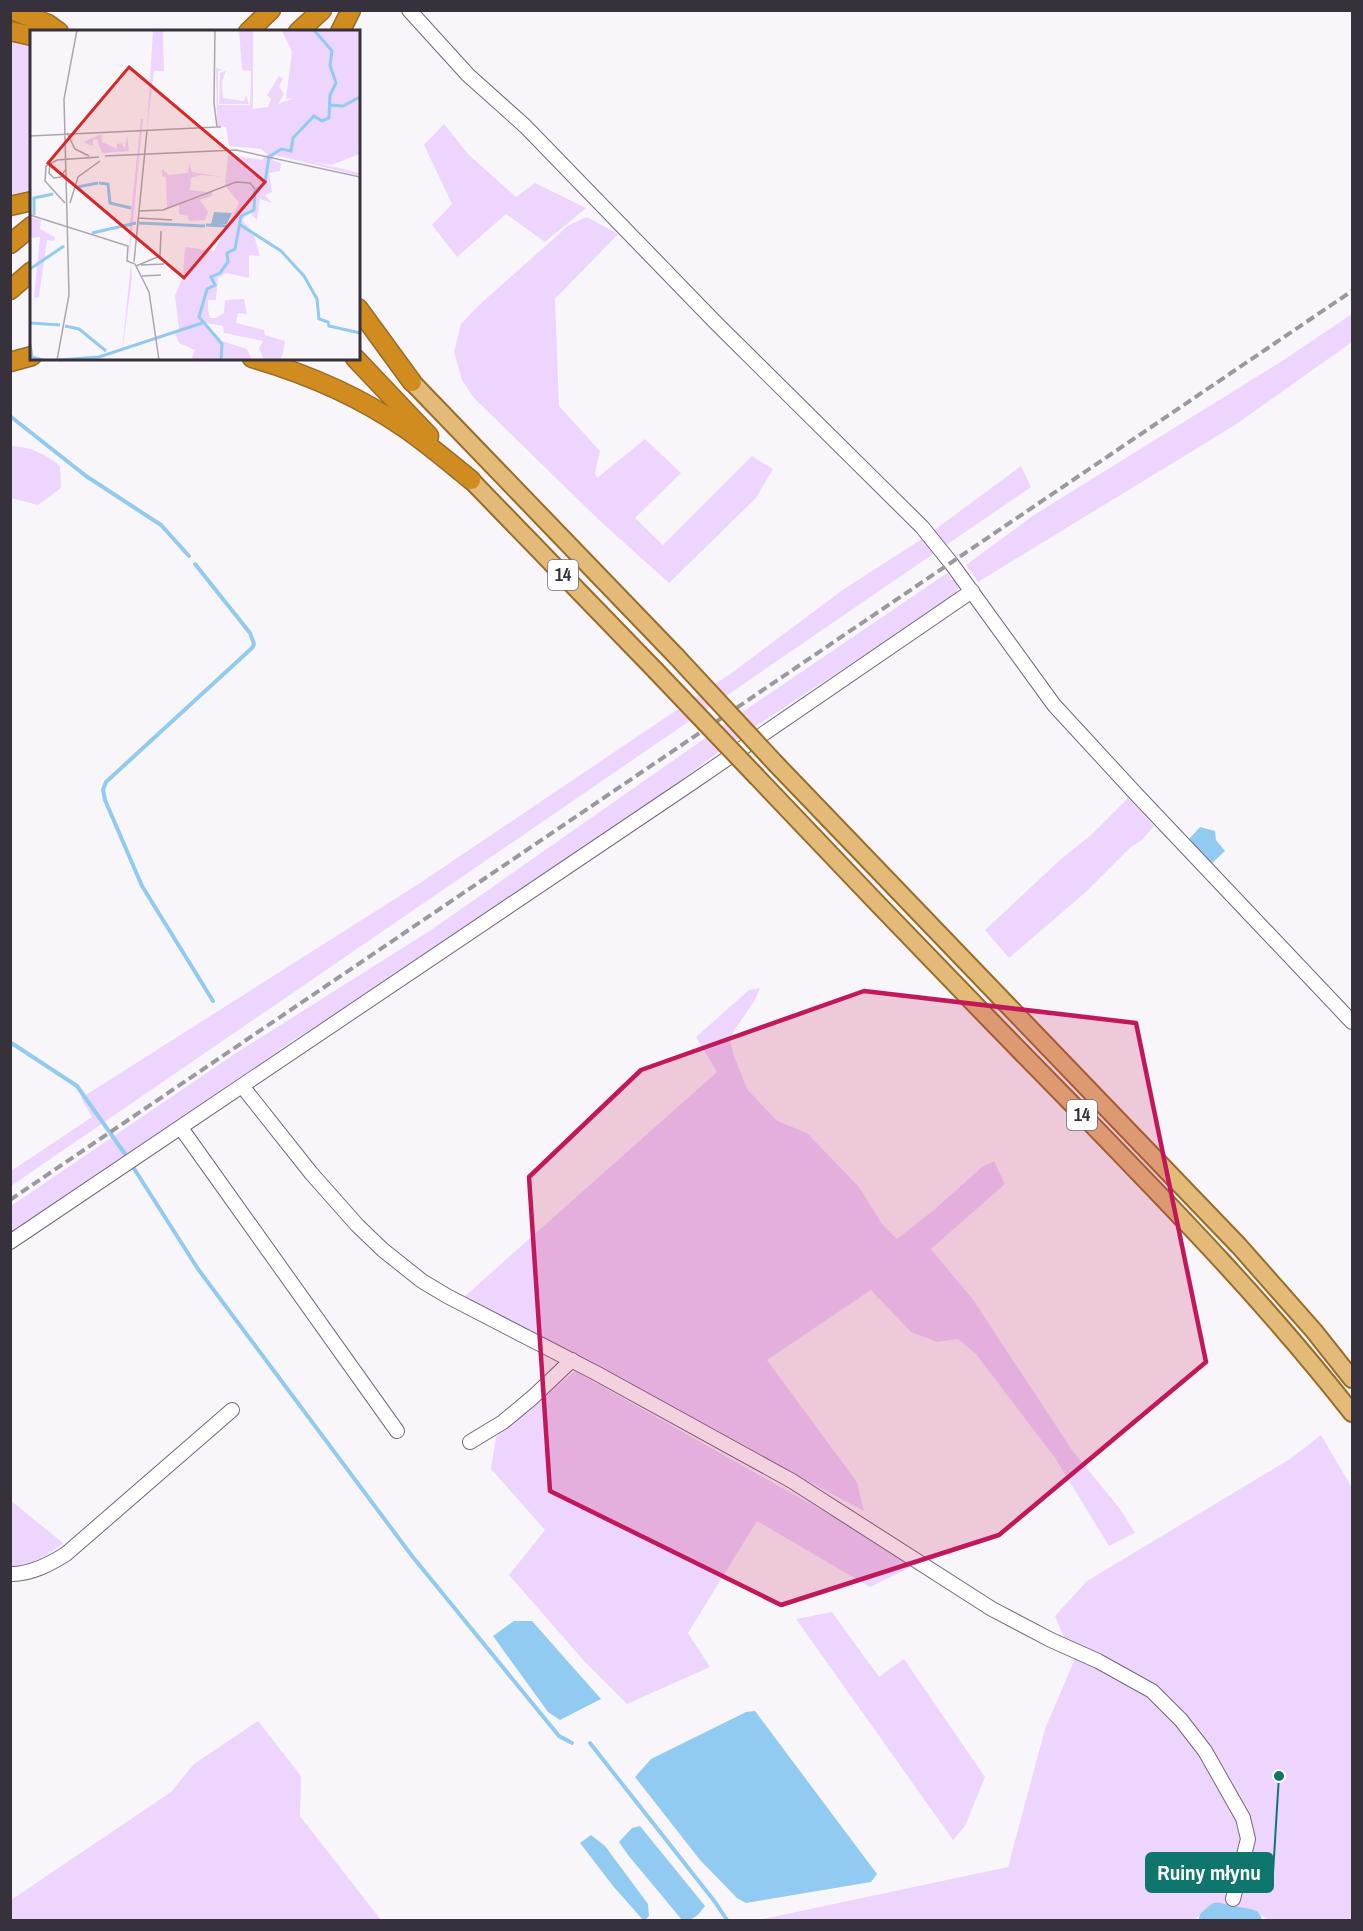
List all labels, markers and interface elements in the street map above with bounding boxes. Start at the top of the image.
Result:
inset map [30,30,360,360]
road number: 14 [548,560,578,590]
road number: 14 [1067,1100,1097,1130]
callout: Ruiny młynu [1146,1853,1273,1892]
text: Ruiny młynu [1157,1858,1261,1887]

